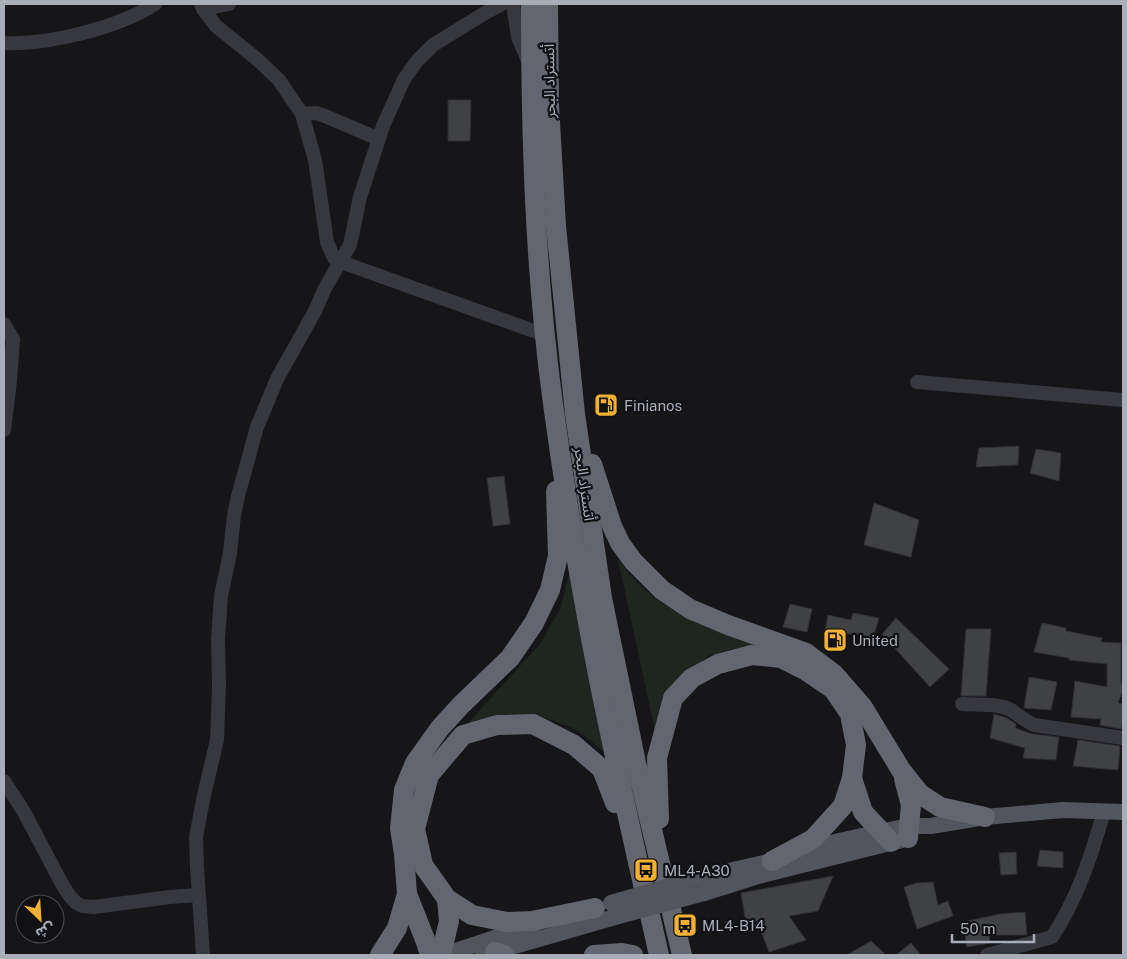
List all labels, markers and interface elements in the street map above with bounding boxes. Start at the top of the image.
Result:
street label: أتستراد البحر [540,43,559,119]
fuel station icon: Finianos [593,392,619,418]
place label: Finianos [624,397,682,414]
street label: أتستراد البحر [570,445,599,522]
fuel station icon: United [822,627,848,653]
place label: United [852,632,898,649]
bus stop icon: ML4-A30 [633,857,659,883]
place label: ML4-A30 [664,862,730,879]
north arrow [15,894,65,944]
bus stop icon: ML4-B14 [672,912,698,938]
scale bar [952,912,1034,944]
place label: ML4-B14 [702,917,765,934]
text: ش [33,919,58,942]
text: 50 m [960,920,995,937]

